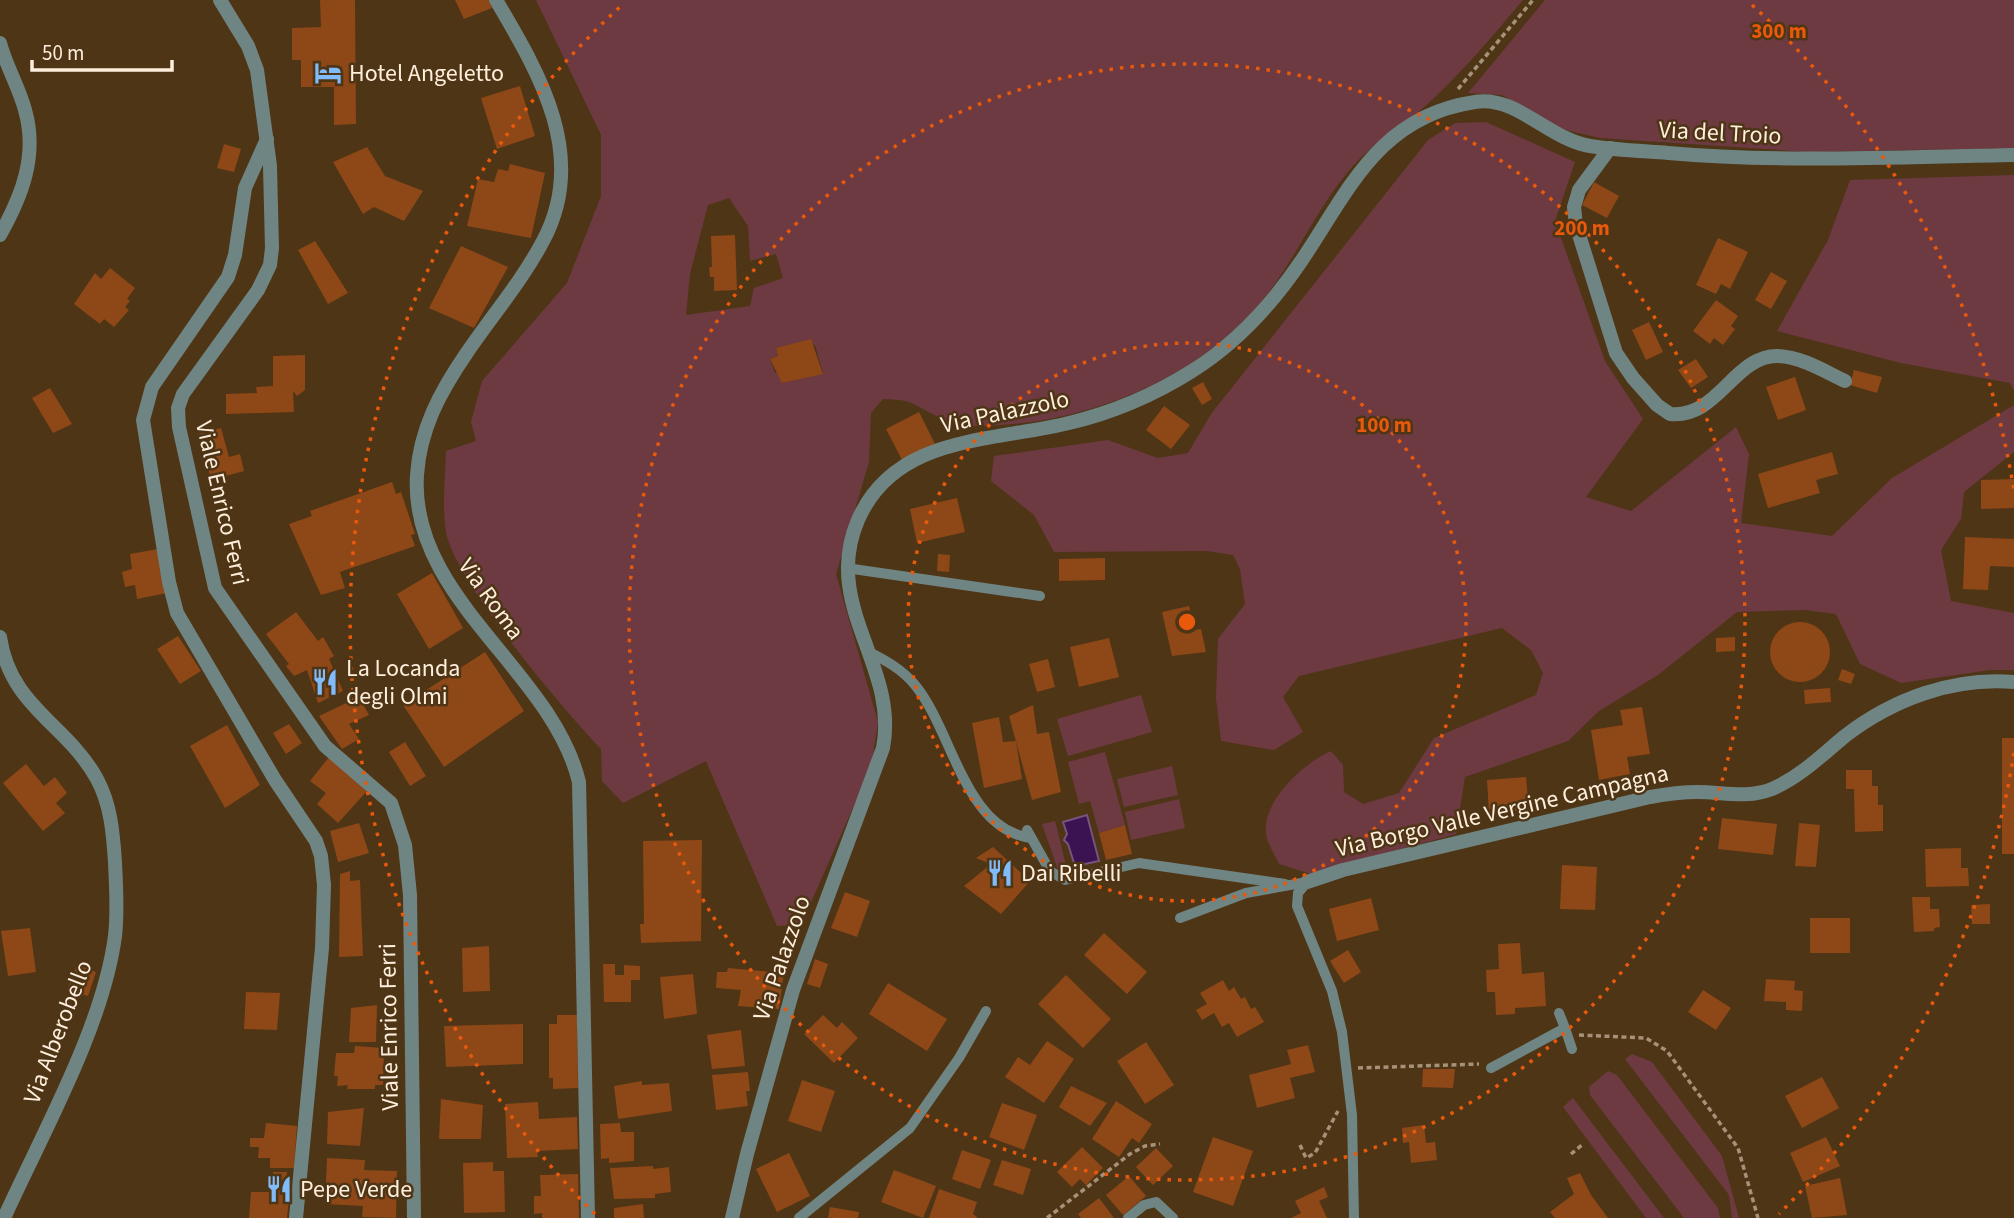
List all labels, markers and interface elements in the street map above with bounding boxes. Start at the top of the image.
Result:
text: 300 m [1751,16,1807,46]
scale bar [32,28,172,72]
text: 50 m [42,38,84,68]
place label: Hotel Angeletto [349,56,504,91]
hotel icon: Hotel Angeletto [313,58,343,88]
street label: Via del Troio [1658,112,1782,154]
text: 200 m [1554,213,1610,243]
street label: Via Palazzolo [938,381,1072,443]
text: 100 m [1356,410,1412,440]
street label: Viale Enrico Ferri [186,417,258,589]
street label: Via Roma [449,551,533,647]
centre of rings [1175,610,1199,634]
place label: La Locanda degli Olmi [346,651,460,714]
restaurant icon: La Locanda degli Olmi [310,667,340,697]
street label: Via Borgo Valle Vergine Campagna [1332,756,1672,866]
place label: Dai Ribelli [1021,856,1121,891]
restaurant icon: Dai Ribelli [985,858,1015,888]
street label: Via Palazzolo [744,891,820,1025]
street label: Viale Enrico Ferri [370,943,408,1111]
street label: Via Alberobello [15,955,101,1109]
place label: Pepe Verde [300,1172,412,1207]
restaurant icon: Pepe Verde [264,1174,294,1204]

